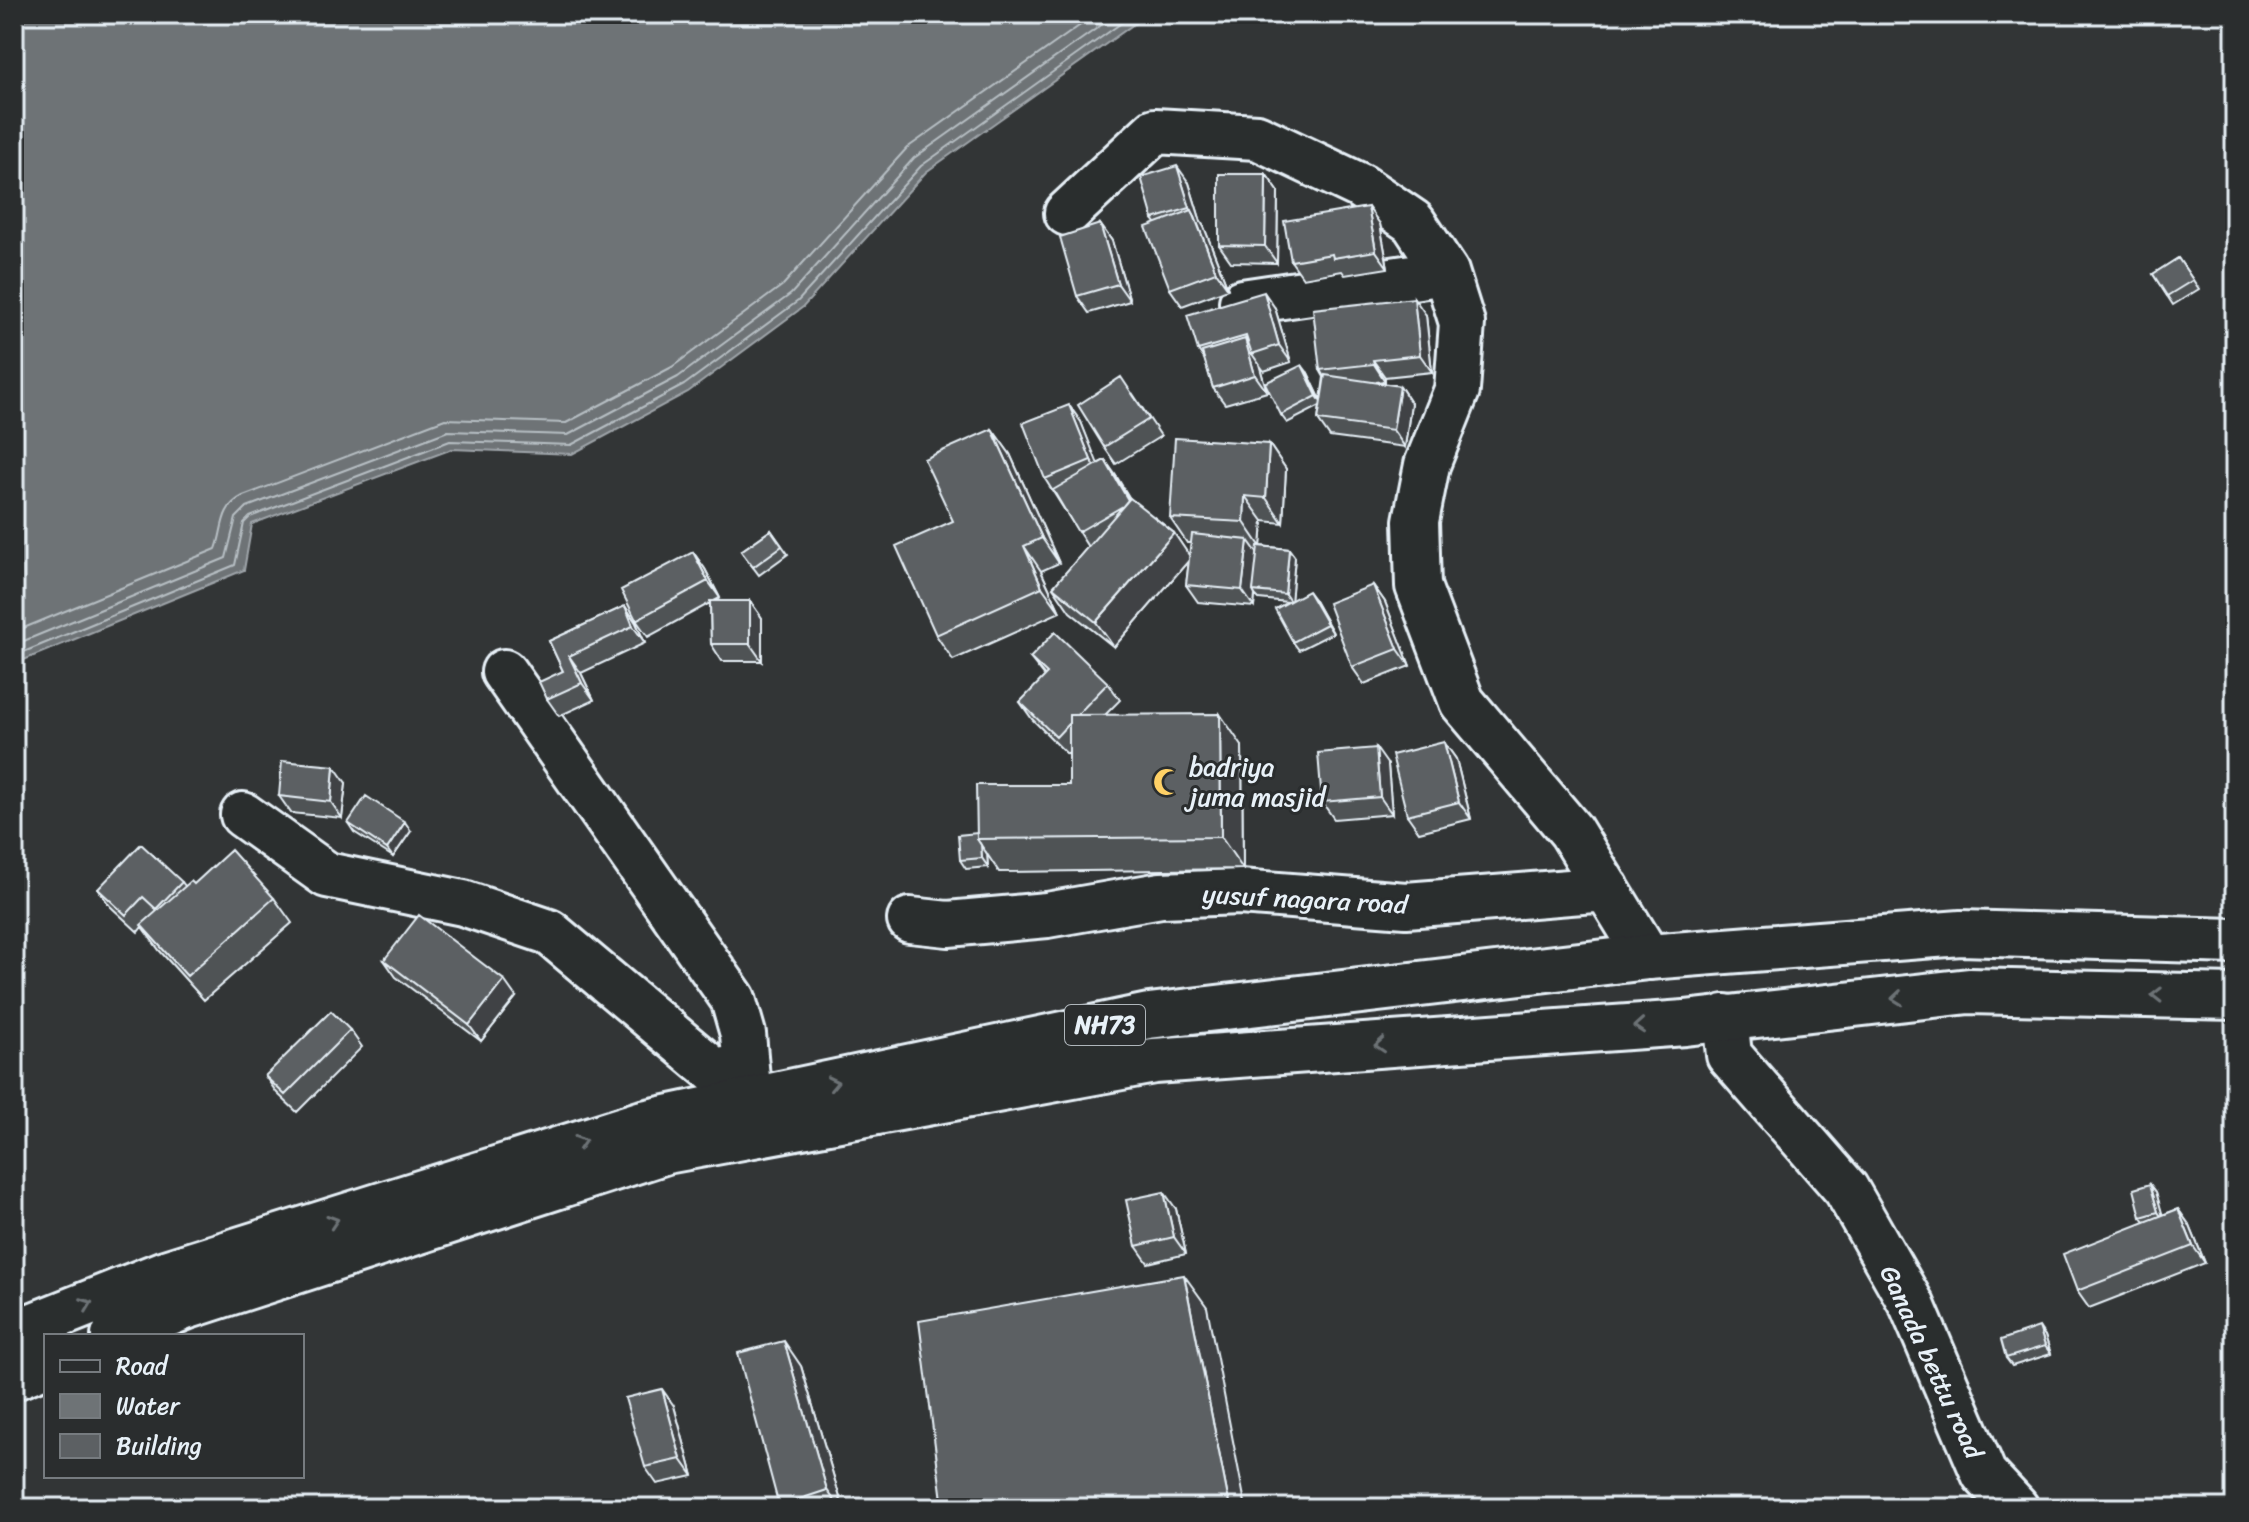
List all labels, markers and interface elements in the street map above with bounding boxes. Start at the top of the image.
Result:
place label: badriya juma masjid [1184,744,1328,820]
mosque icon: badriya juma masjid [1152,767,1182,797]
street label: yusuf nagara road [1201,871,1411,927]
one-way arrow [2150,986,2163,1004]
one-way arrow [1891,990,1904,1007]
road number: NH73 [1065,1005,1145,1045]
one-way arrow [1632,1017,1645,1034]
one-way arrow [1373,1036,1386,1053]
one-way arrow [826,1075,840,1092]
one-way arrow [573,1136,587,1152]
one-way arrow [325,1214,339,1230]
street label: Ganada bettu road [1867,1257,1998,1469]
one-way arrow [79,1298,93,1314]
legend [44,1334,304,1478]
text: Road [116,1345,170,1387]
text: Water [116,1385,181,1427]
text: Building [116,1425,202,1467]

